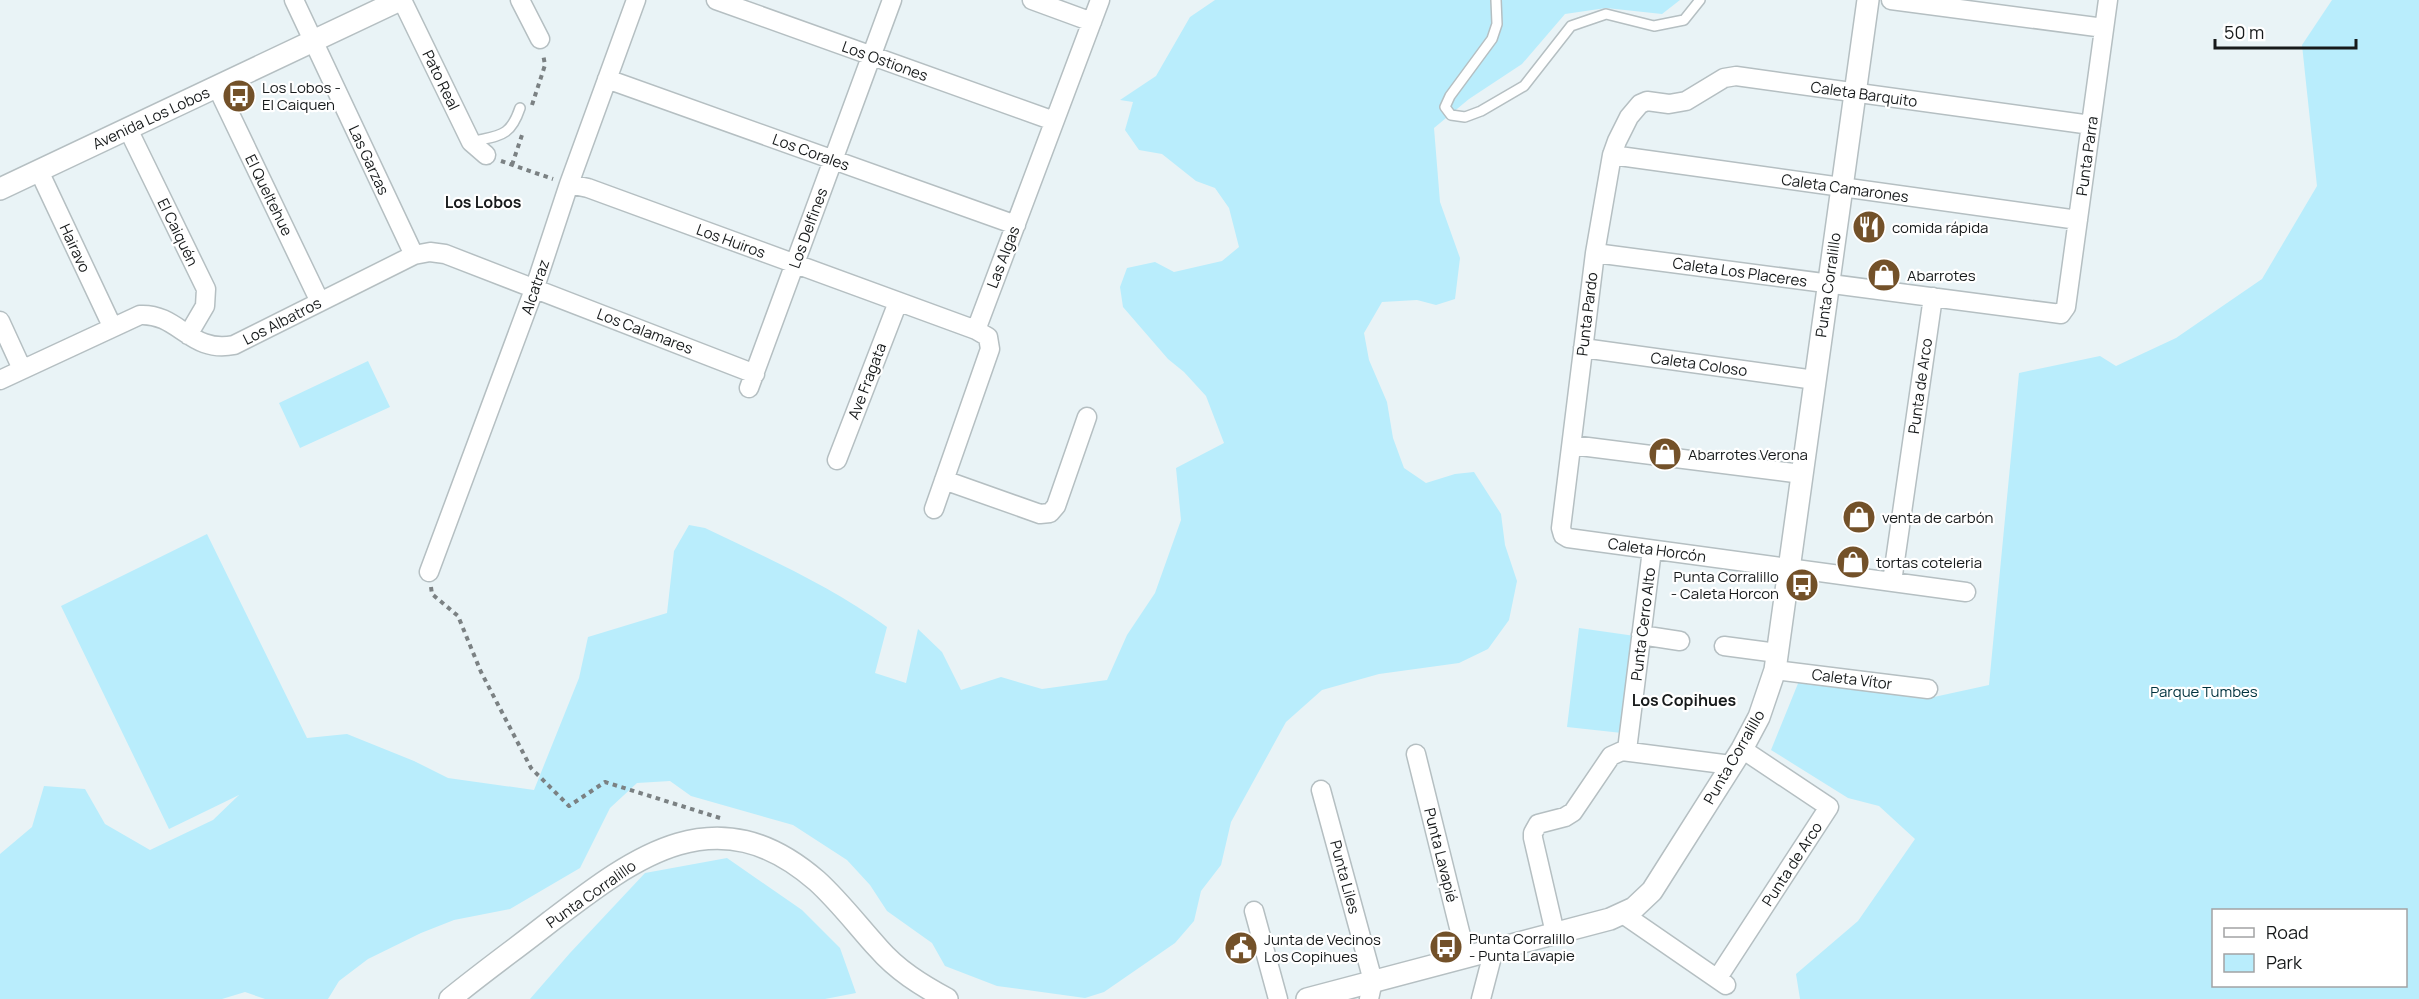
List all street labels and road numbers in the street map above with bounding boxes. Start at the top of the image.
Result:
street label: Los Ostiones [839,36,931,86]
street label: Pato Real [417,46,465,114]
street label: Caleta Barquito [1809,76,1919,112]
street label: Avenida Los Lobos [89,82,213,154]
street label: Punta Parra [2071,115,2103,197]
street label: Las Garzas [344,122,394,198]
street label: Los Corales [770,128,853,176]
street label: El Queltehue [240,151,298,239]
street label: Caleta Camarones [1780,169,1910,207]
street label: Los Delfines [784,185,832,271]
street label: El Caiquén [153,195,203,269]
street label: Los Huiros [694,219,769,263]
street label: Hairavo [55,220,95,276]
street label: Las Algas [982,223,1024,291]
street label: Punta Corralillo [1810,231,1846,339]
street label: Caleta Los Placeres [1671,252,1809,292]
street label: Alcatraz [516,257,554,317]
street label: Punta Pardo [1571,271,1603,357]
street label: Los Albatros [239,292,325,350]
street label: Los Calamares [594,303,696,359]
street label: Punta de Arco [1903,337,1937,435]
street label: Ave Fragata [843,340,891,422]
street label: Caleta Coloso [1649,347,1749,381]
street label: Caleta Horcón [1607,533,1708,567]
street label: Punta Cerro Alto [1626,566,1660,682]
street label: Caleta Vítor [1811,664,1894,694]
street label: Punta Corralillo [1699,706,1770,808]
street label: Punta Lavapié [1419,806,1463,905]
street label: Punta de Arco [1757,818,1827,910]
street label: Punta Liles [1325,838,1365,916]
street label: Punta Corralillo [542,855,640,933]

